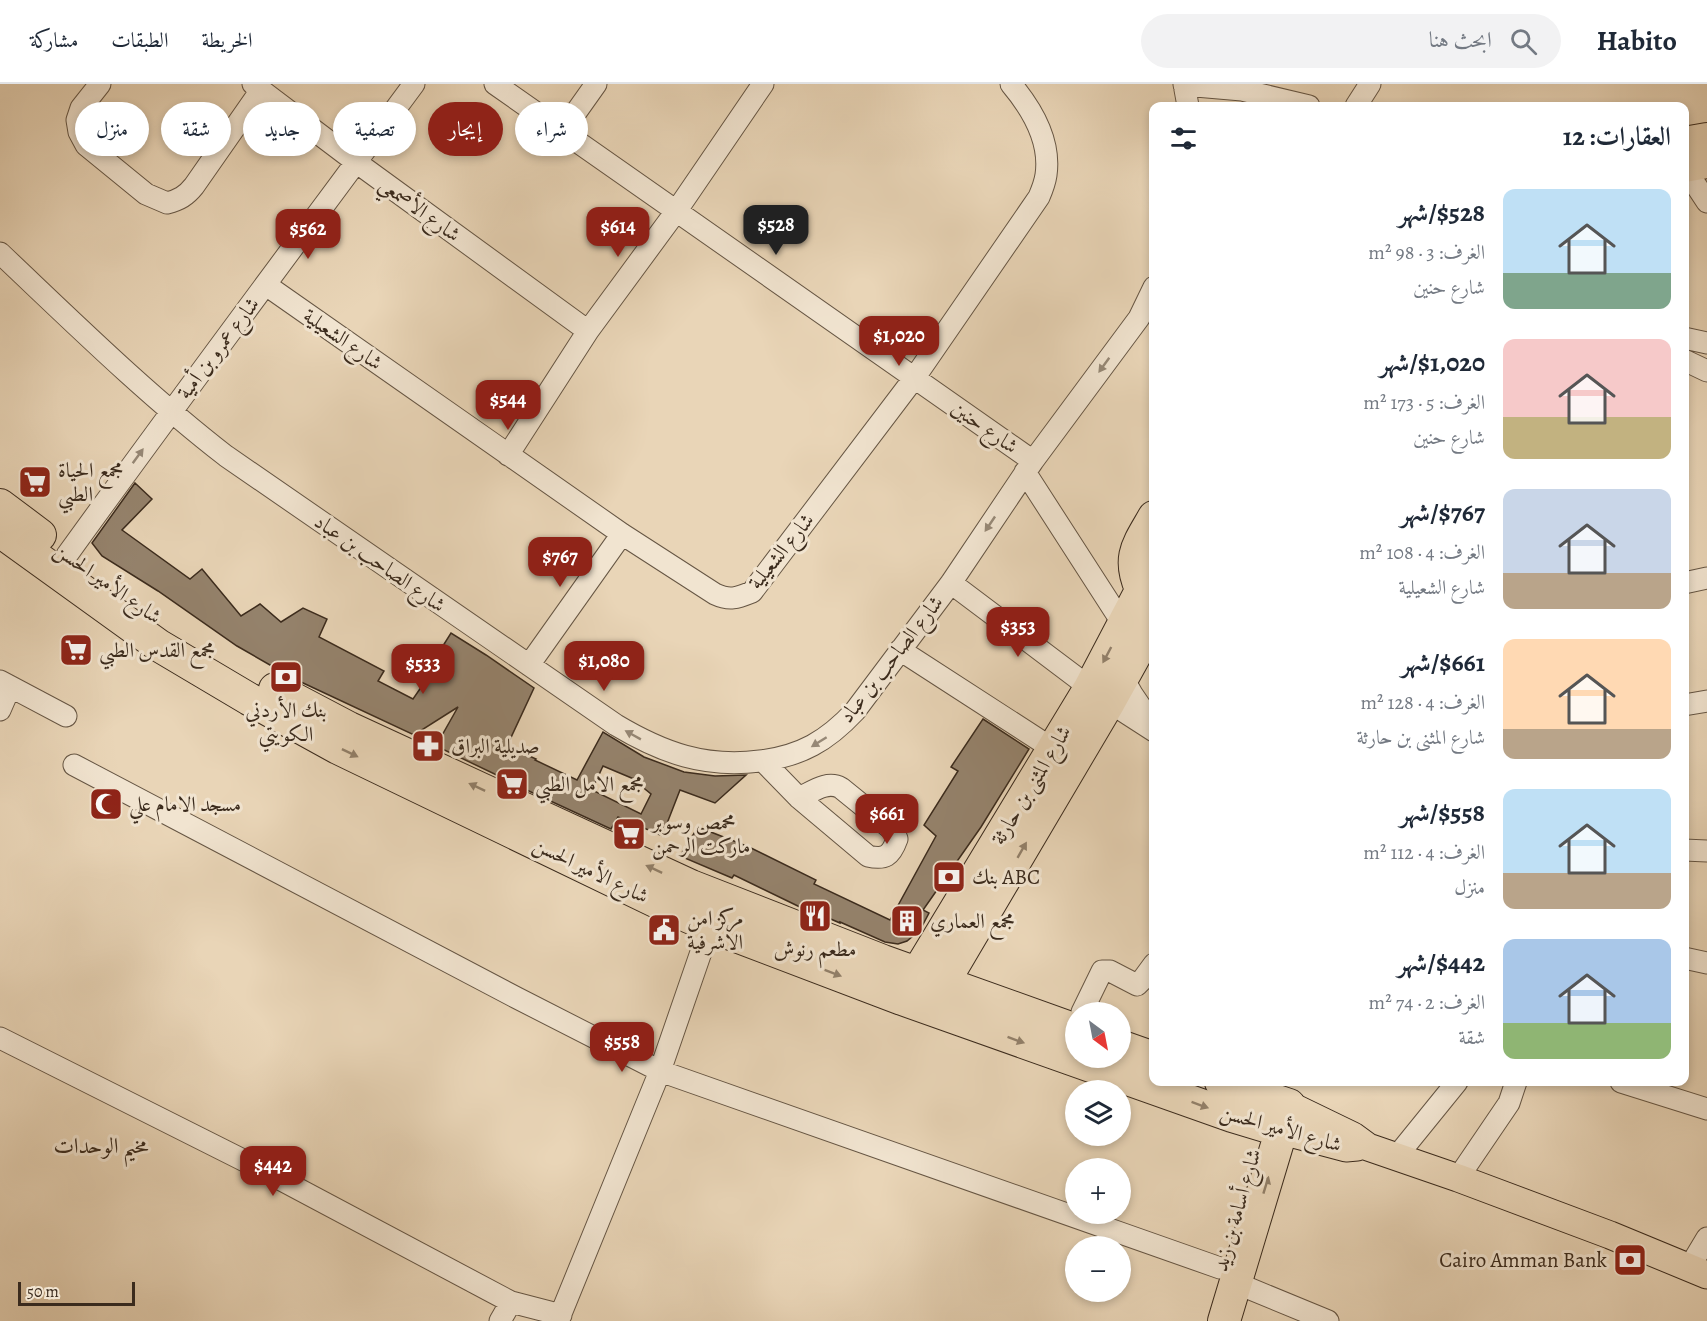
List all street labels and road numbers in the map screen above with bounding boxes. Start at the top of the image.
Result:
street label: شارع الأصمعي [371,169,467,252]
street label: شارع عمرو بن أمية [170,291,269,407]
street label: شارع الشعيلية [295,301,388,380]
street label: شارع حنين [944,394,1024,463]
street label: شارع الصاحب بن عباد [306,507,451,622]
street label: شارع الشعيلية [742,507,824,598]
street label: شارع الأمير الحسن [46,535,168,634]
street label: شارع الصاحب بن عباد [832,589,953,731]
street label: شارع المثنى بن حارثة [984,720,1081,852]
street label: شارع الأمير الحسن [527,829,654,914]
street label: شارع الأمير الحسن [1216,1096,1345,1163]
street label: شارع أسامة بن زيد [1205,1145,1272,1276]

